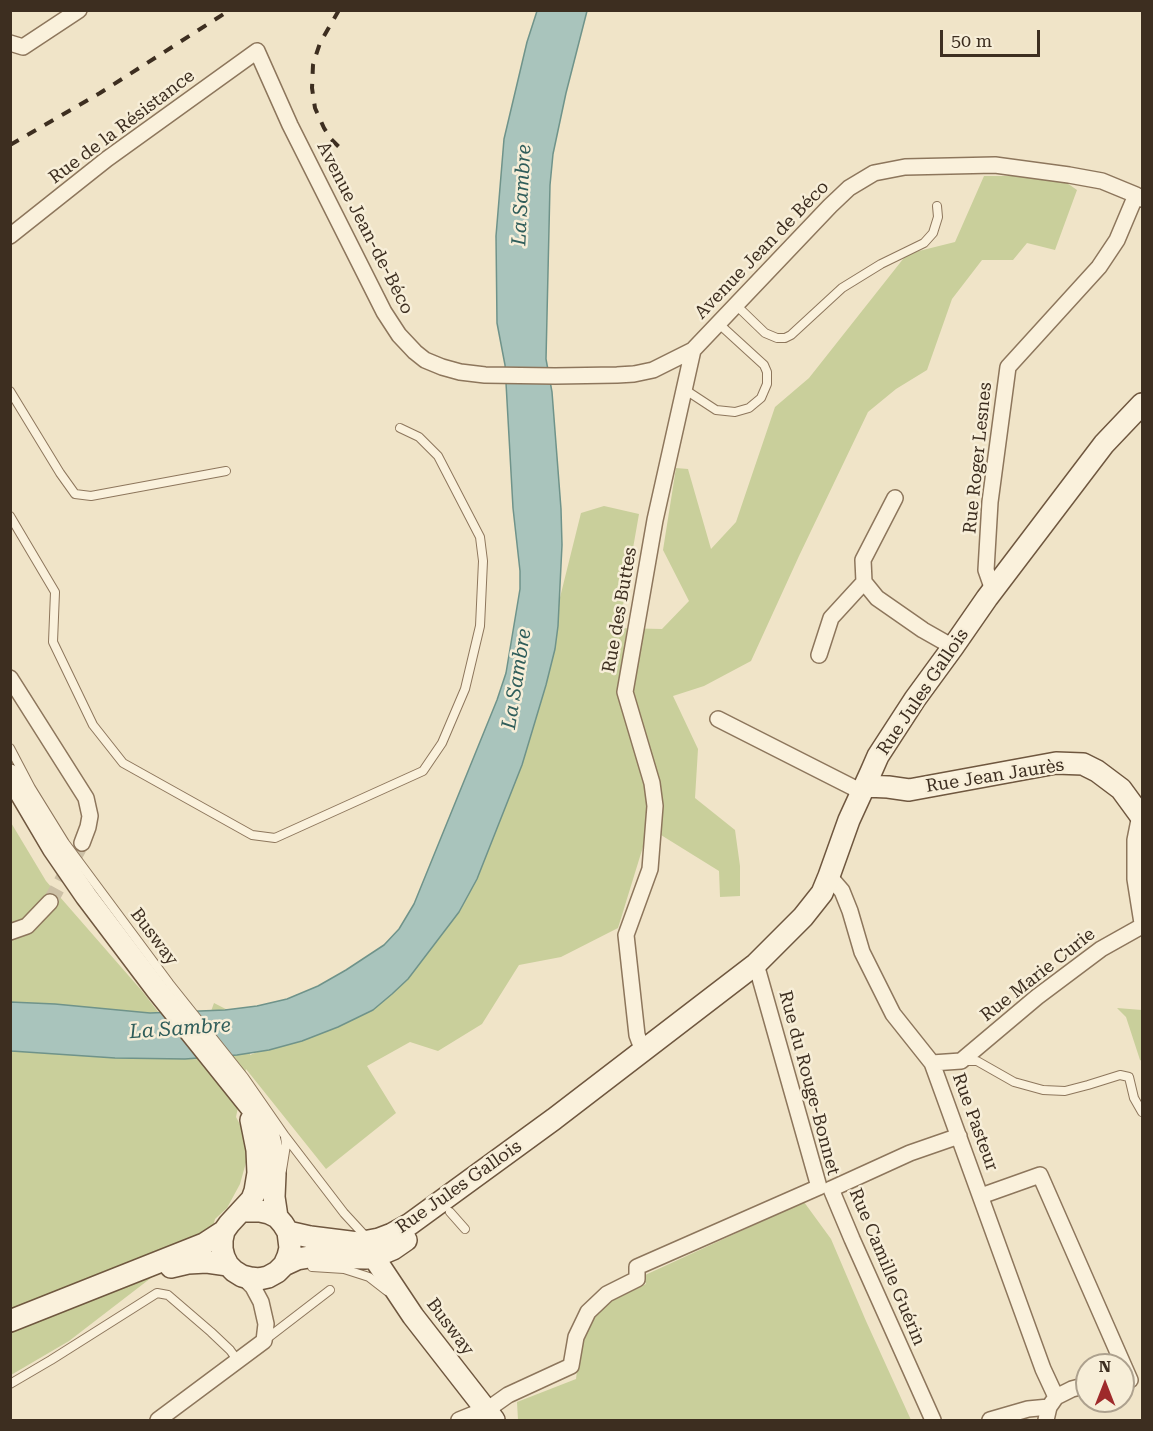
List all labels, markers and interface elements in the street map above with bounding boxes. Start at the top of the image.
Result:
scale bar [943,18,1044,56]
text: 50 m [951,30,992,51]
street label: Rue de la Résistance [45,65,199,189]
street label: Avenue Jean-de-Béco [312,138,418,318]
water label: La Sambre [507,144,537,246]
street label: Avenue Jean de Béco [690,176,834,324]
street label: Rue Roger Lesnes [959,381,997,535]
street label: Rue des Buttes [598,545,642,675]
street label: Rue Jules Gallois [873,625,973,759]
water label: La Sambre [497,627,537,731]
street label: Rue Jean Jaurès [924,754,1066,798]
street label: Busway [125,904,183,970]
street label: Rue Marie Curie [976,924,1100,1026]
street label: Rue du Rouge-Bonnet [774,988,844,1178]
water label: La Sambre [128,1013,232,1045]
street label: Rue Pasteur [947,1070,1003,1174]
street label: Rue Jules Gallois [392,1136,526,1238]
street label: Rue Camille Guérin [844,1185,930,1349]
street label: Busway [421,1294,479,1360]
north arrow [1075,1353,1135,1413]
text: N [1099,1357,1111,1376]

